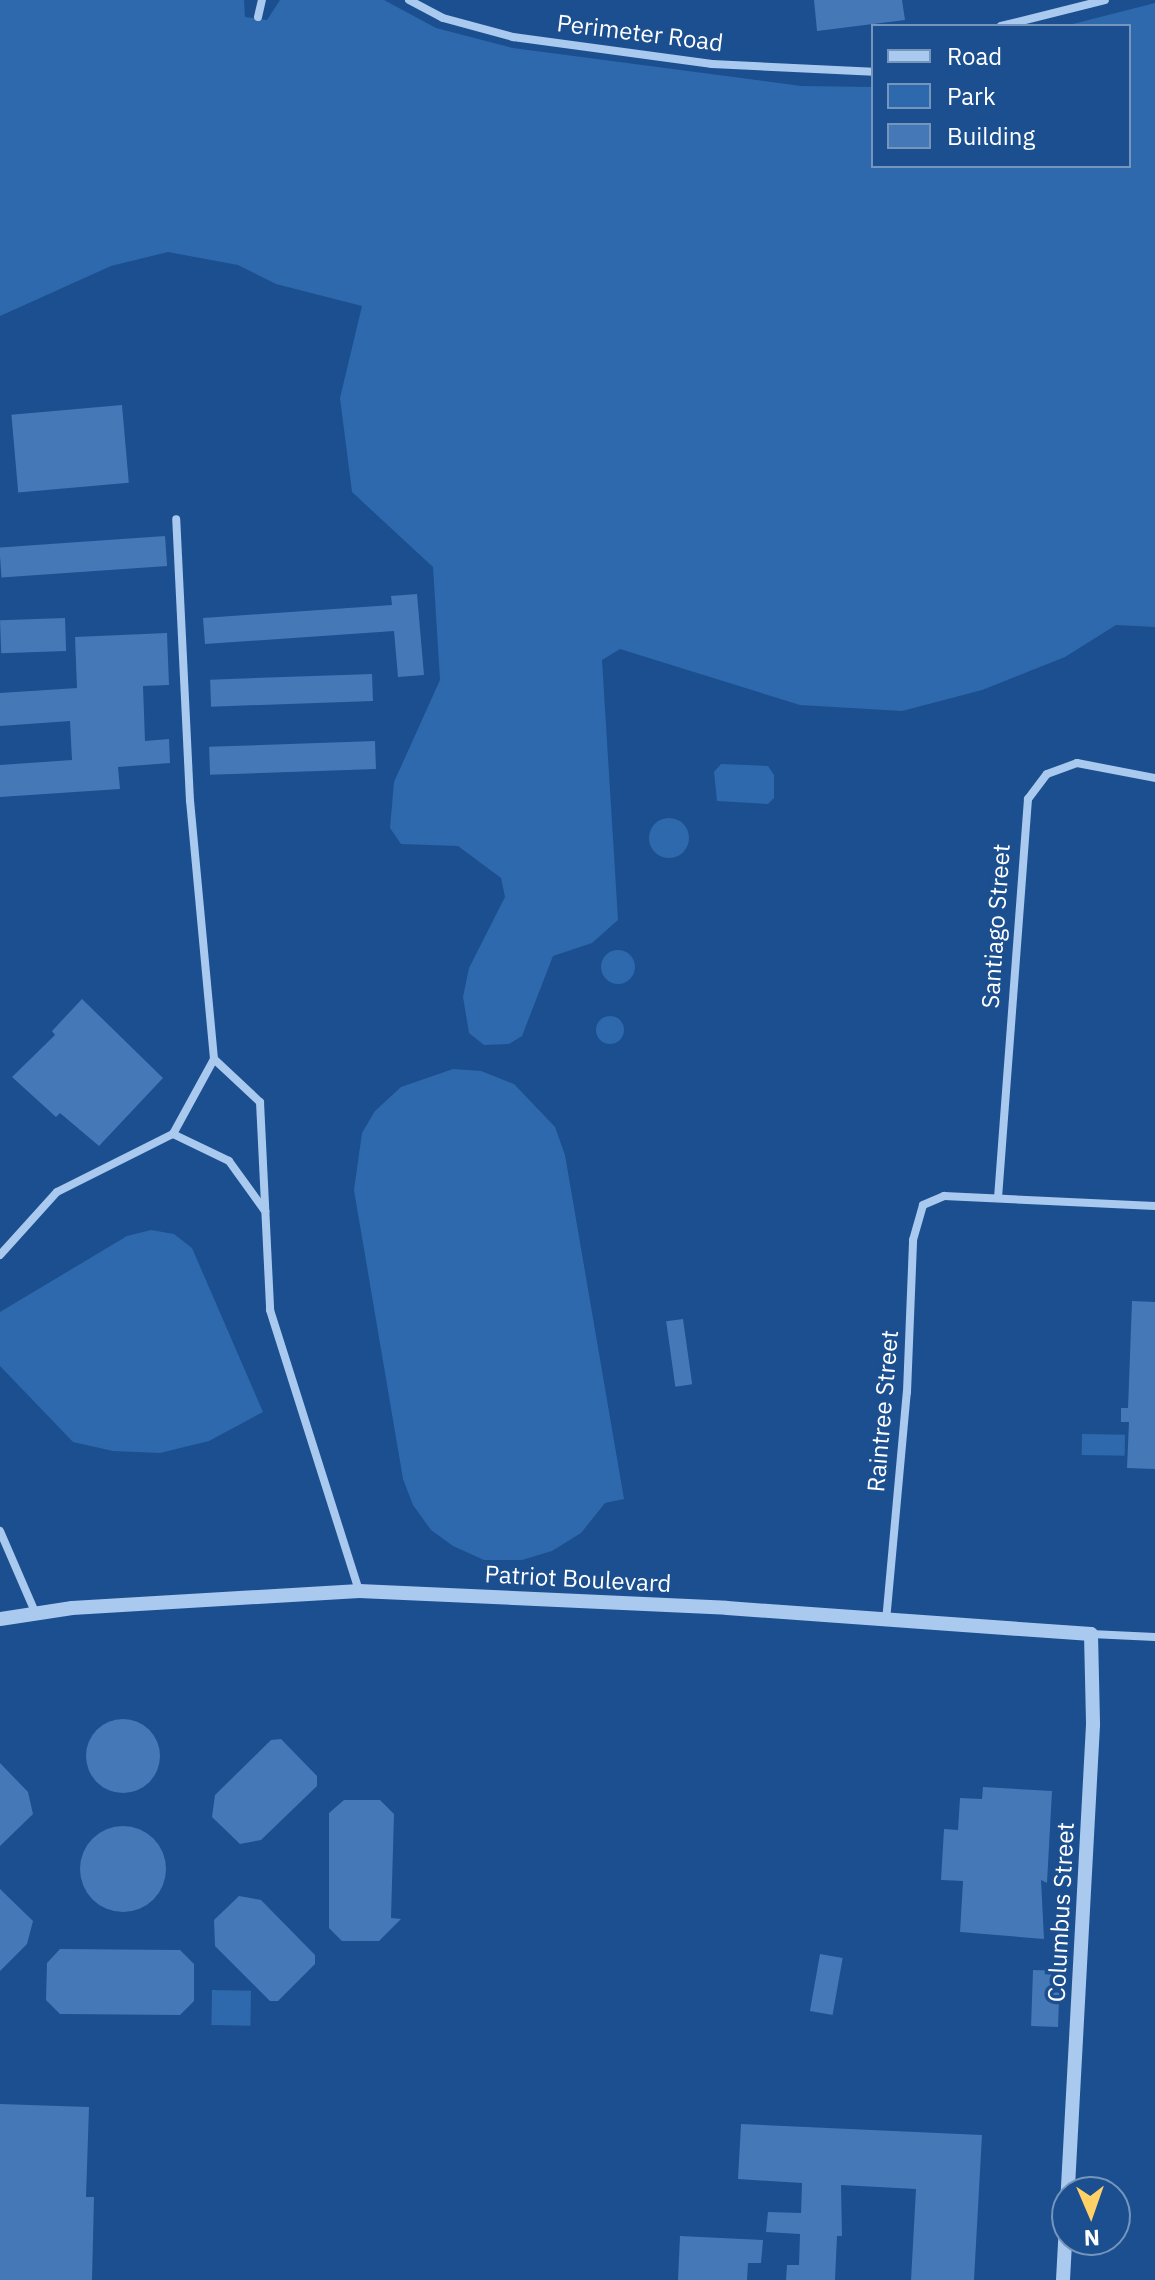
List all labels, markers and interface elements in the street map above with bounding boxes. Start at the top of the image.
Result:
street label: Perimeter Road [555,9,725,57]
legend [871,24,1131,168]
text: Road [947,40,1002,72]
text: Park [947,80,996,112]
text: Building [947,120,1035,152]
street label: Santiago Street [976,843,1016,1009]
street label: Raintree Street [862,1329,904,1493]
street label: Patriot Boulevard [484,1560,672,1598]
street label: Columbus Street [1042,1821,1080,2003]
north arrow [1051,2176,1131,2256]
text: N [1083,2224,1100,2253]

